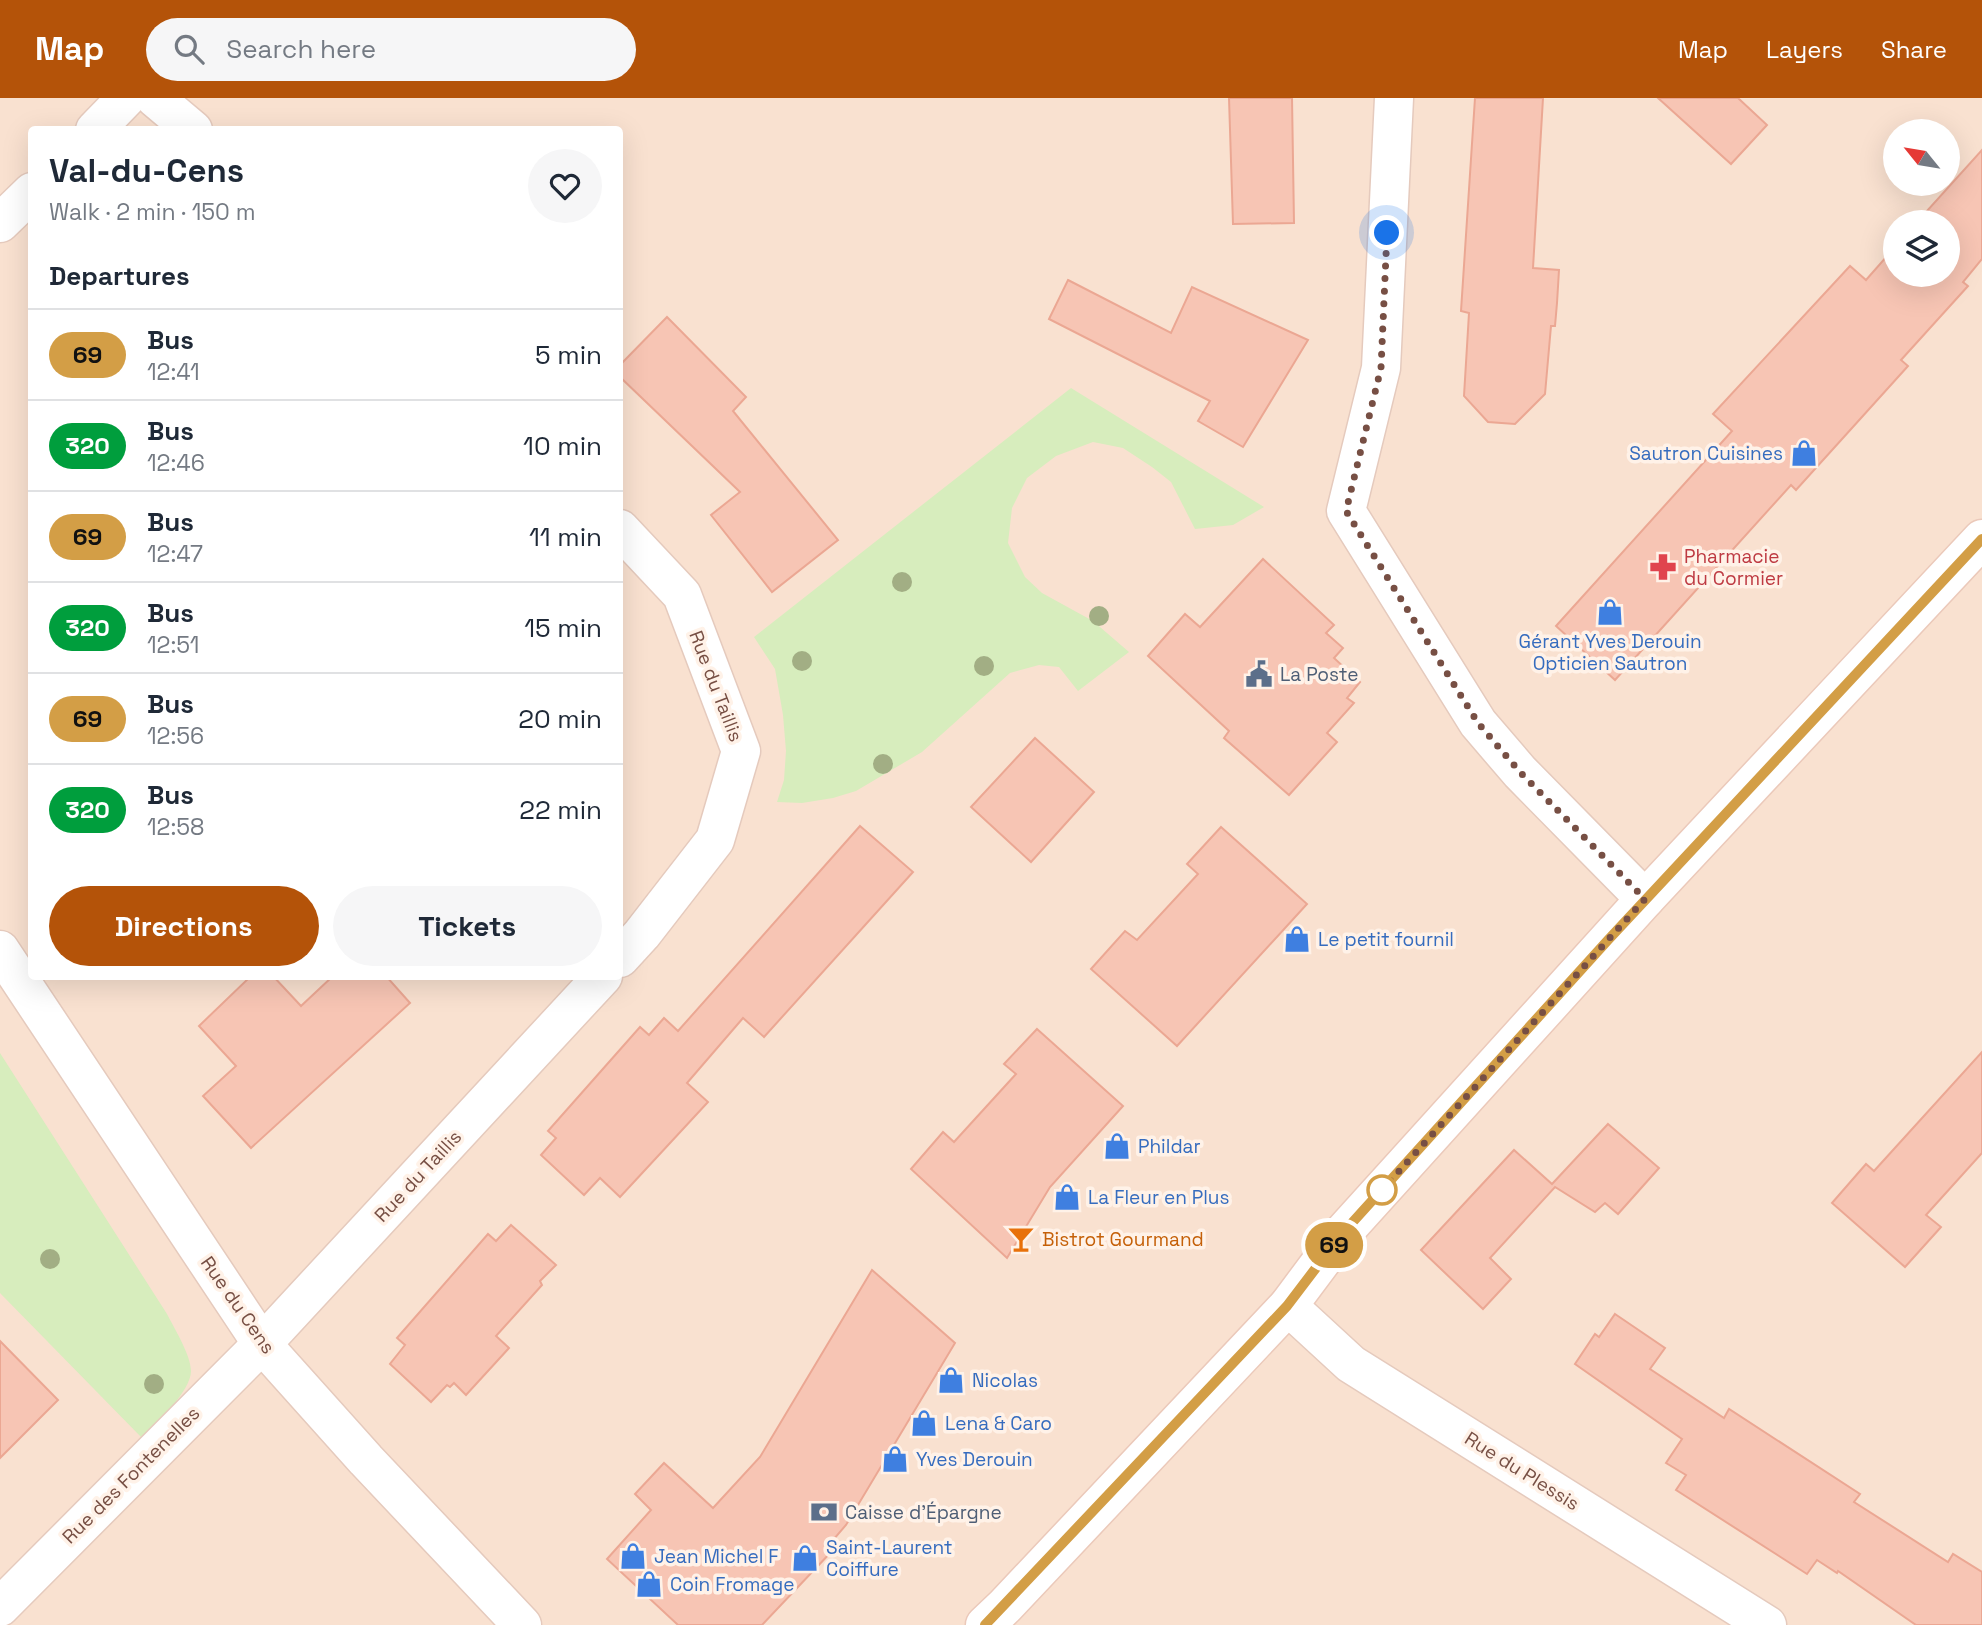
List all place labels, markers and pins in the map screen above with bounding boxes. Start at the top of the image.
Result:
shop icon: Sautron Cuisines [1789,438,1819,468]
place label: Sautron Cuisines [1629,441,1783,466]
place label: Pharmacie du Cormier [1684,544,1783,591]
pharmacy icon: Pharmacie du Cormier [1648,552,1678,582]
shop icon: Gérant Yves Derouin Opticien Sautron [1595,597,1625,627]
place label: Gérant Yves Derouin Opticien Sautron [1518,629,1702,676]
public building icon: La Poste [1244,659,1274,689]
place label: La Poste [1280,662,1358,687]
shop icon: Le petit fournil [1282,924,1312,954]
place label: Le petit fournil [1318,927,1454,952]
shop icon: Phildar [1102,1131,1132,1161]
place label: Phildar [1138,1134,1201,1159]
unlabelled marker [1367,1175,1397,1205]
shop icon: La Fleur en Plus [1052,1182,1082,1212]
place label: La Fleur en Plus [1088,1185,1230,1210]
bar icon: Bistrot Gourmand [1006,1224,1036,1254]
place label: Bistrot Gourmand [1042,1227,1204,1252]
shop icon: Nicolas [936,1365,966,1395]
place label: Nicolas [972,1368,1038,1393]
shop icon: Lena & Caro [909,1408,939,1438]
place label: Lena & Caro [945,1411,1052,1436]
shop icon: Yves Derouin [880,1444,910,1474]
place label: Yves Derouin [916,1447,1033,1472]
bank icon: Caisse d'Épargne [809,1497,839,1527]
place label: Caisse d'Épargne [845,1500,1002,1525]
place label: Saint-Laurent Coiffure [826,1535,953,1582]
shop icon: Jean Michel F [618,1541,648,1571]
shop icon: Saint-Laurent Coiffure [790,1543,820,1573]
place label: Jean Michel F [654,1544,779,1569]
shop icon: Coin Fromage [634,1569,664,1599]
place label: Coin Fromage [670,1572,794,1597]

